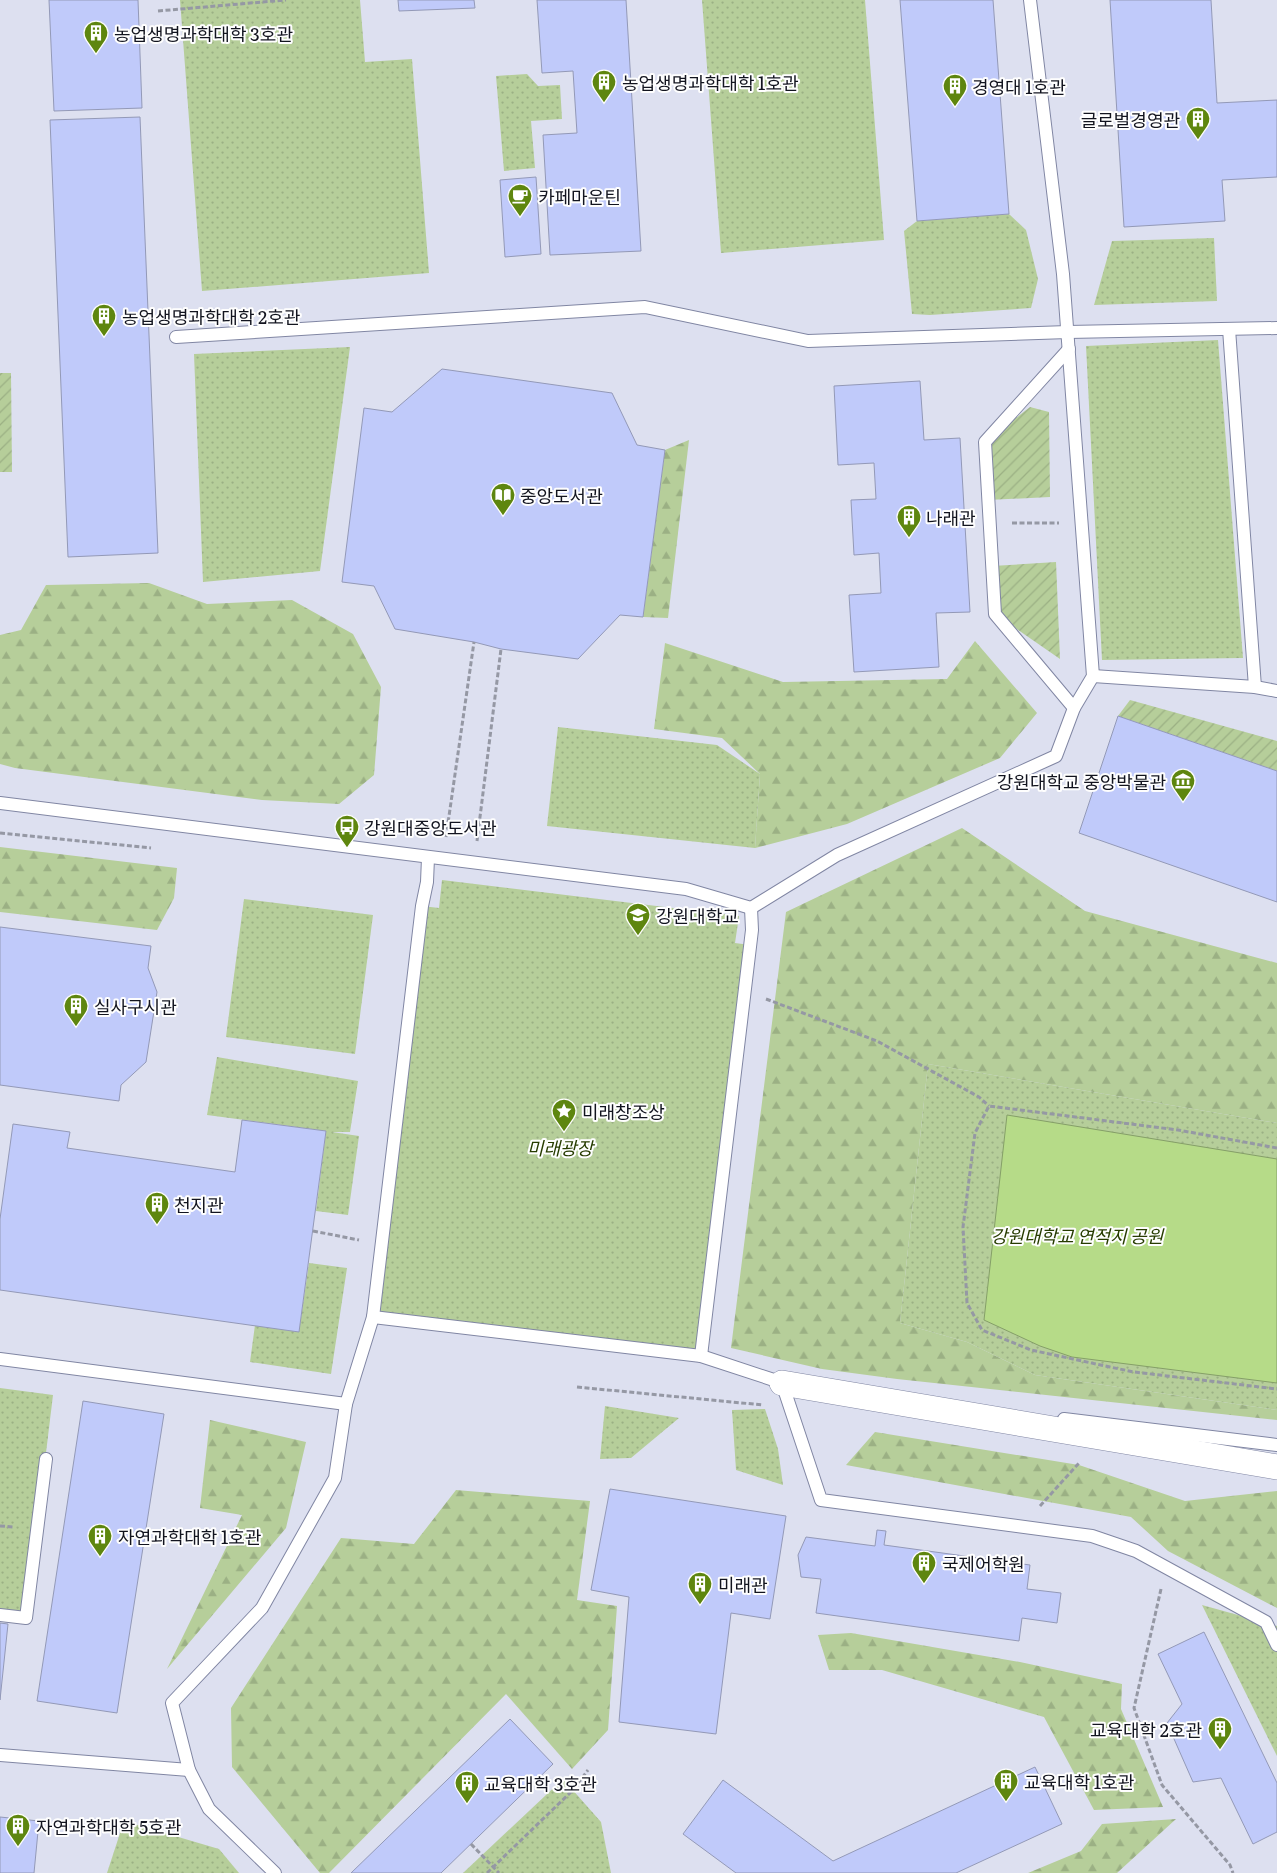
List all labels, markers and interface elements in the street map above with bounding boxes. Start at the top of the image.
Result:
building icon: 농업생명과학대학 3호관 [83,20,109,54]
place label: 농업생명과학대학 3호관 [114,20,293,47]
building icon: 농업생명과학대학 1호관 [591,69,617,103]
place label: 농업생명과학대학 1호관 [622,69,799,96]
building icon: 경영대 1호관 [942,73,968,107]
place label: 경영대 1호관 [972,73,1066,100]
place label: 글로벌경영관 [1081,106,1180,133]
building icon: 글로벌경영관 [1185,106,1211,140]
cafe icon: 카페마운틴 [507,183,533,217]
place label: 카페마운틴 [538,183,621,210]
building icon: 농업생명과학대학 2호관 [91,303,117,337]
place label: 농업생명과학대학 2호관 [122,303,301,330]
library icon: 중앙도서관 [490,482,516,516]
place label: 중앙도서관 [520,482,603,509]
building icon: 나래관 [896,504,922,538]
place label: 나래관 [926,504,976,531]
place label: 강원대학교 중앙박물관 [997,768,1166,795]
museum icon: 강원대학교 중앙박물관 [1170,768,1196,802]
bus stop icon: 강원대중앙도서관 [334,814,360,848]
place label: 강원대중앙도서관 [364,814,497,841]
school or university icon: 강원대학교 [625,902,651,936]
place label: 강원대학교 [656,902,739,929]
building icon: 실사구시관 [63,993,89,1027]
place label: 실사구시관 [94,993,177,1020]
place icon: 미래창조상 [551,1098,577,1132]
place label: 미래창조상 [582,1098,665,1125]
park label: 미래광장 [527,1134,596,1161]
building icon: 천지관 [144,1191,170,1225]
place label: 천지관 [174,1191,224,1218]
park label: 강원대학교 연적지 공원 [991,1222,1165,1249]
building icon: 자연과학대학 1호관 [87,1523,113,1557]
place label: 자연과학대학 1호관 [118,1523,262,1550]
building icon: 국제어학원 [911,1550,937,1584]
place label: 국제어학원 [942,1550,1025,1577]
building icon: 미래관 [687,1571,713,1605]
place label: 미래관 [718,1571,768,1598]
place label: 교육대학 2호관 [1090,1716,1202,1743]
building icon: 교육대학 2호관 [1207,1716,1233,1750]
building icon: 교육대학 1호관 [993,1768,1019,1802]
place label: 교육대학 1호관 [1024,1768,1135,1795]
building icon: 교육대학 3호관 [454,1770,480,1804]
place label: 교육대학 3호관 [484,1770,597,1797]
building icon: 자연과학대학 5호관 [5,1813,31,1847]
place label: 자연과학대학 5호관 [36,1813,182,1840]

